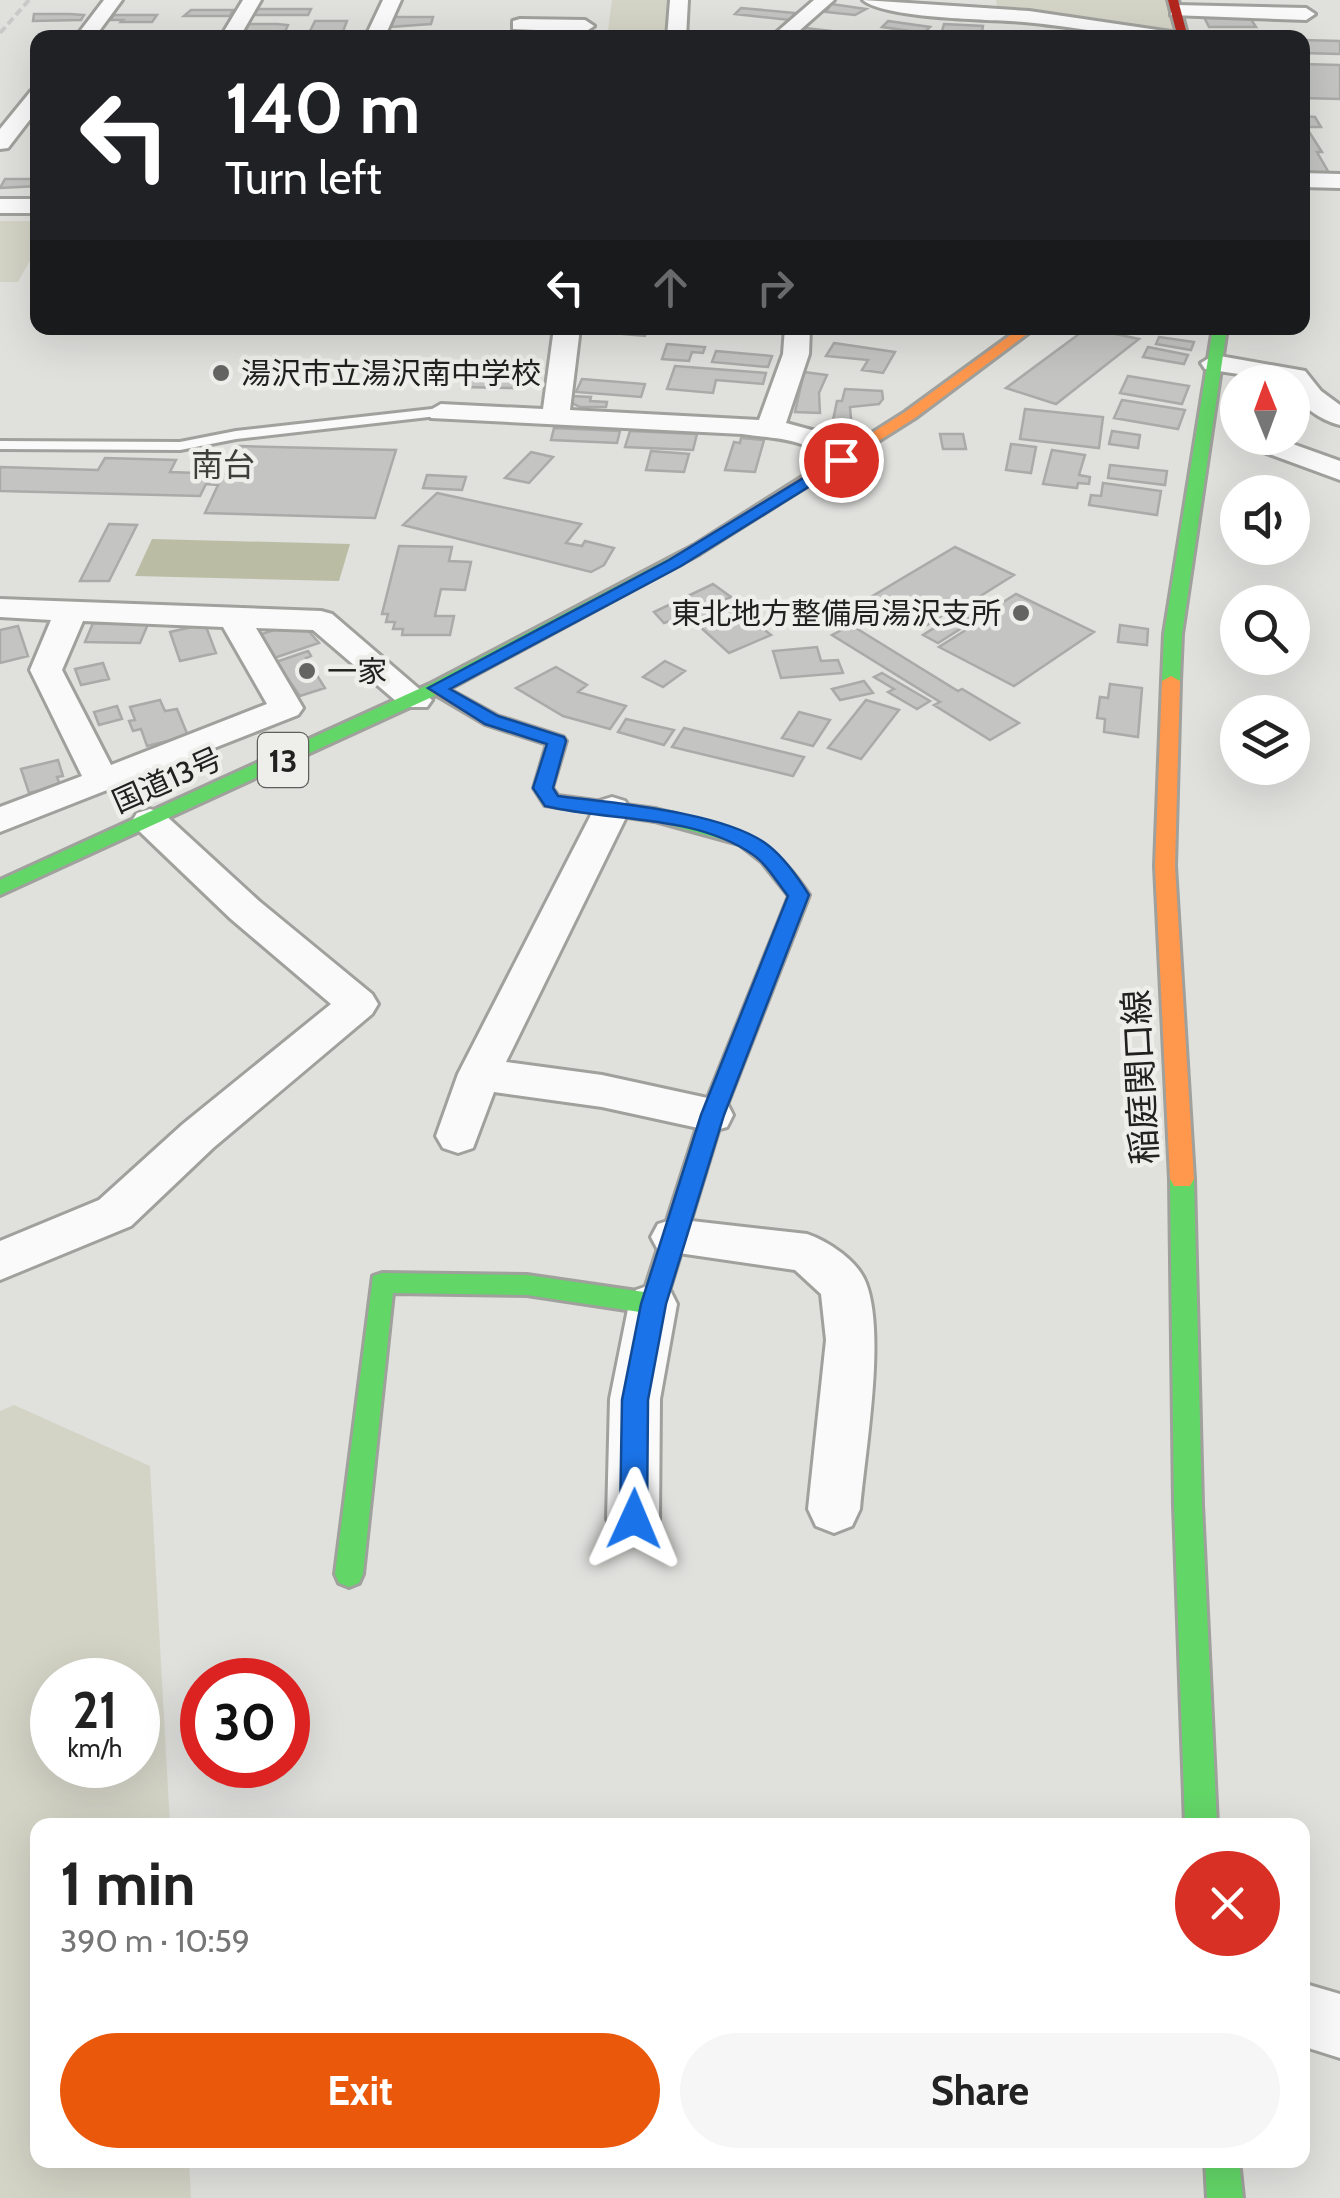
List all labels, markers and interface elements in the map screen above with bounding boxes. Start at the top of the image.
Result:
text: 140 m [225,65,420,151]
icon: left [60,70,190,200]
text: Turn left [225,151,382,205]
icon: left [538,260,593,315]
icon: ahead [643,260,698,315]
icon: right [748,260,803,315]
place label: 湯沢市立湯沢南中学校 [241,355,541,392]
marker: 湯沢市立湯沢南中学校 [210,362,232,384]
north arrow [1220,365,1310,455]
map controls [1220,365,1310,785]
pin [799,418,884,503]
icon: arrive [814,433,869,488]
district label: 南台 [191,445,255,484]
button: sound [1220,475,1310,565]
button: search [1220,585,1310,675]
place label: 東北地方整備局湯沢支所 [671,595,1001,632]
marker: 東北地方整備局湯沢支所 [1010,602,1032,624]
place label: 一家 [327,653,387,690]
marker: 一家 [296,660,318,682]
button: layers [1220,695,1310,785]
road number: 13 [258,733,308,787]
street label: 国道13号 [106,740,228,820]
street label: 稲庭関口線 [1114,988,1166,1166]
position arrow [582,1467,686,1571]
speed limit sign: 30 [180,1658,310,1788]
text: 21 [73,1680,117,1741]
text: km/h [68,1733,122,1763]
text: 1 min [60,1847,195,1920]
button: close [1175,1851,1280,1956]
text: 390 m · 10:59 [60,1921,250,1960]
button: Exit [60,2033,660,2148]
button: Share [680,2033,1280,2148]

